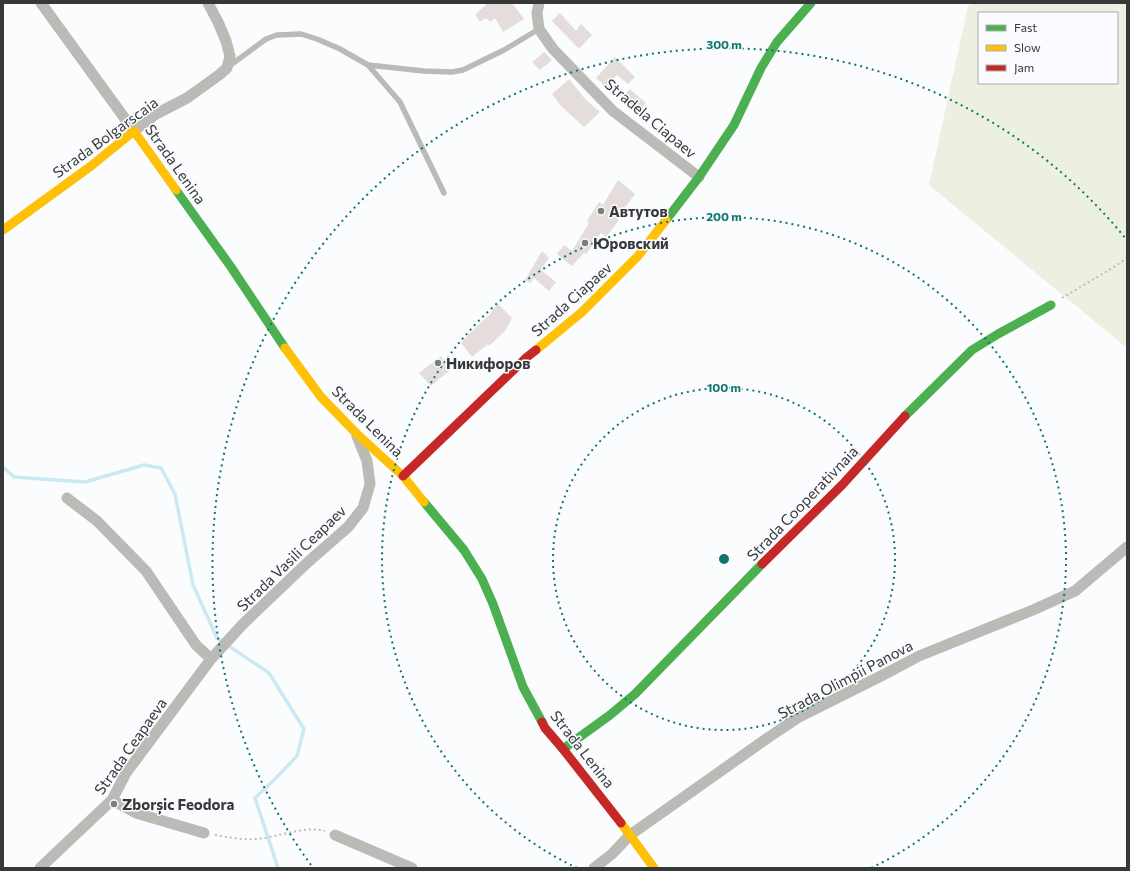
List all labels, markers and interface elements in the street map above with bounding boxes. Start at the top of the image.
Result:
legend [978,12,1118,84]
text: Fast [1014,20,1037,34]
text: 300 m [706,37,742,51]
text: Slow [1014,40,1041,54]
text: Jam [1014,60,1034,75]
street label: Stradela Ciapaev [602,75,701,162]
street label: Strada Bolgarscaia [49,93,161,181]
street label: Strada Lenina [142,121,210,207]
place label: Автутов [609,202,668,220]
marker: Автутов [596,206,606,216]
text: 200 m [706,209,742,223]
place label: Юровский [593,234,669,252]
marker: Юровский [580,238,590,248]
street label: Strada Ciapaev [527,258,615,340]
place label: Никифоров [446,354,530,372]
marker: Никифоров [433,358,443,368]
text: 100 m [707,380,741,394]
street label: Strada Lenina [329,382,407,460]
street label: Strada Cooperativnaia [743,442,861,564]
street label: Strada Vasili Ceapaev [233,501,349,615]
centre of rings [717,552,731,566]
street label: Strada Olimpii Panova [774,636,916,722]
street label: Strada Ceapaeva [90,694,170,798]
street label: Strada Lenina [547,707,619,791]
place label: Zborșic Feodora [122,795,235,815]
marker: Zborșic Feodora [109,799,119,809]

